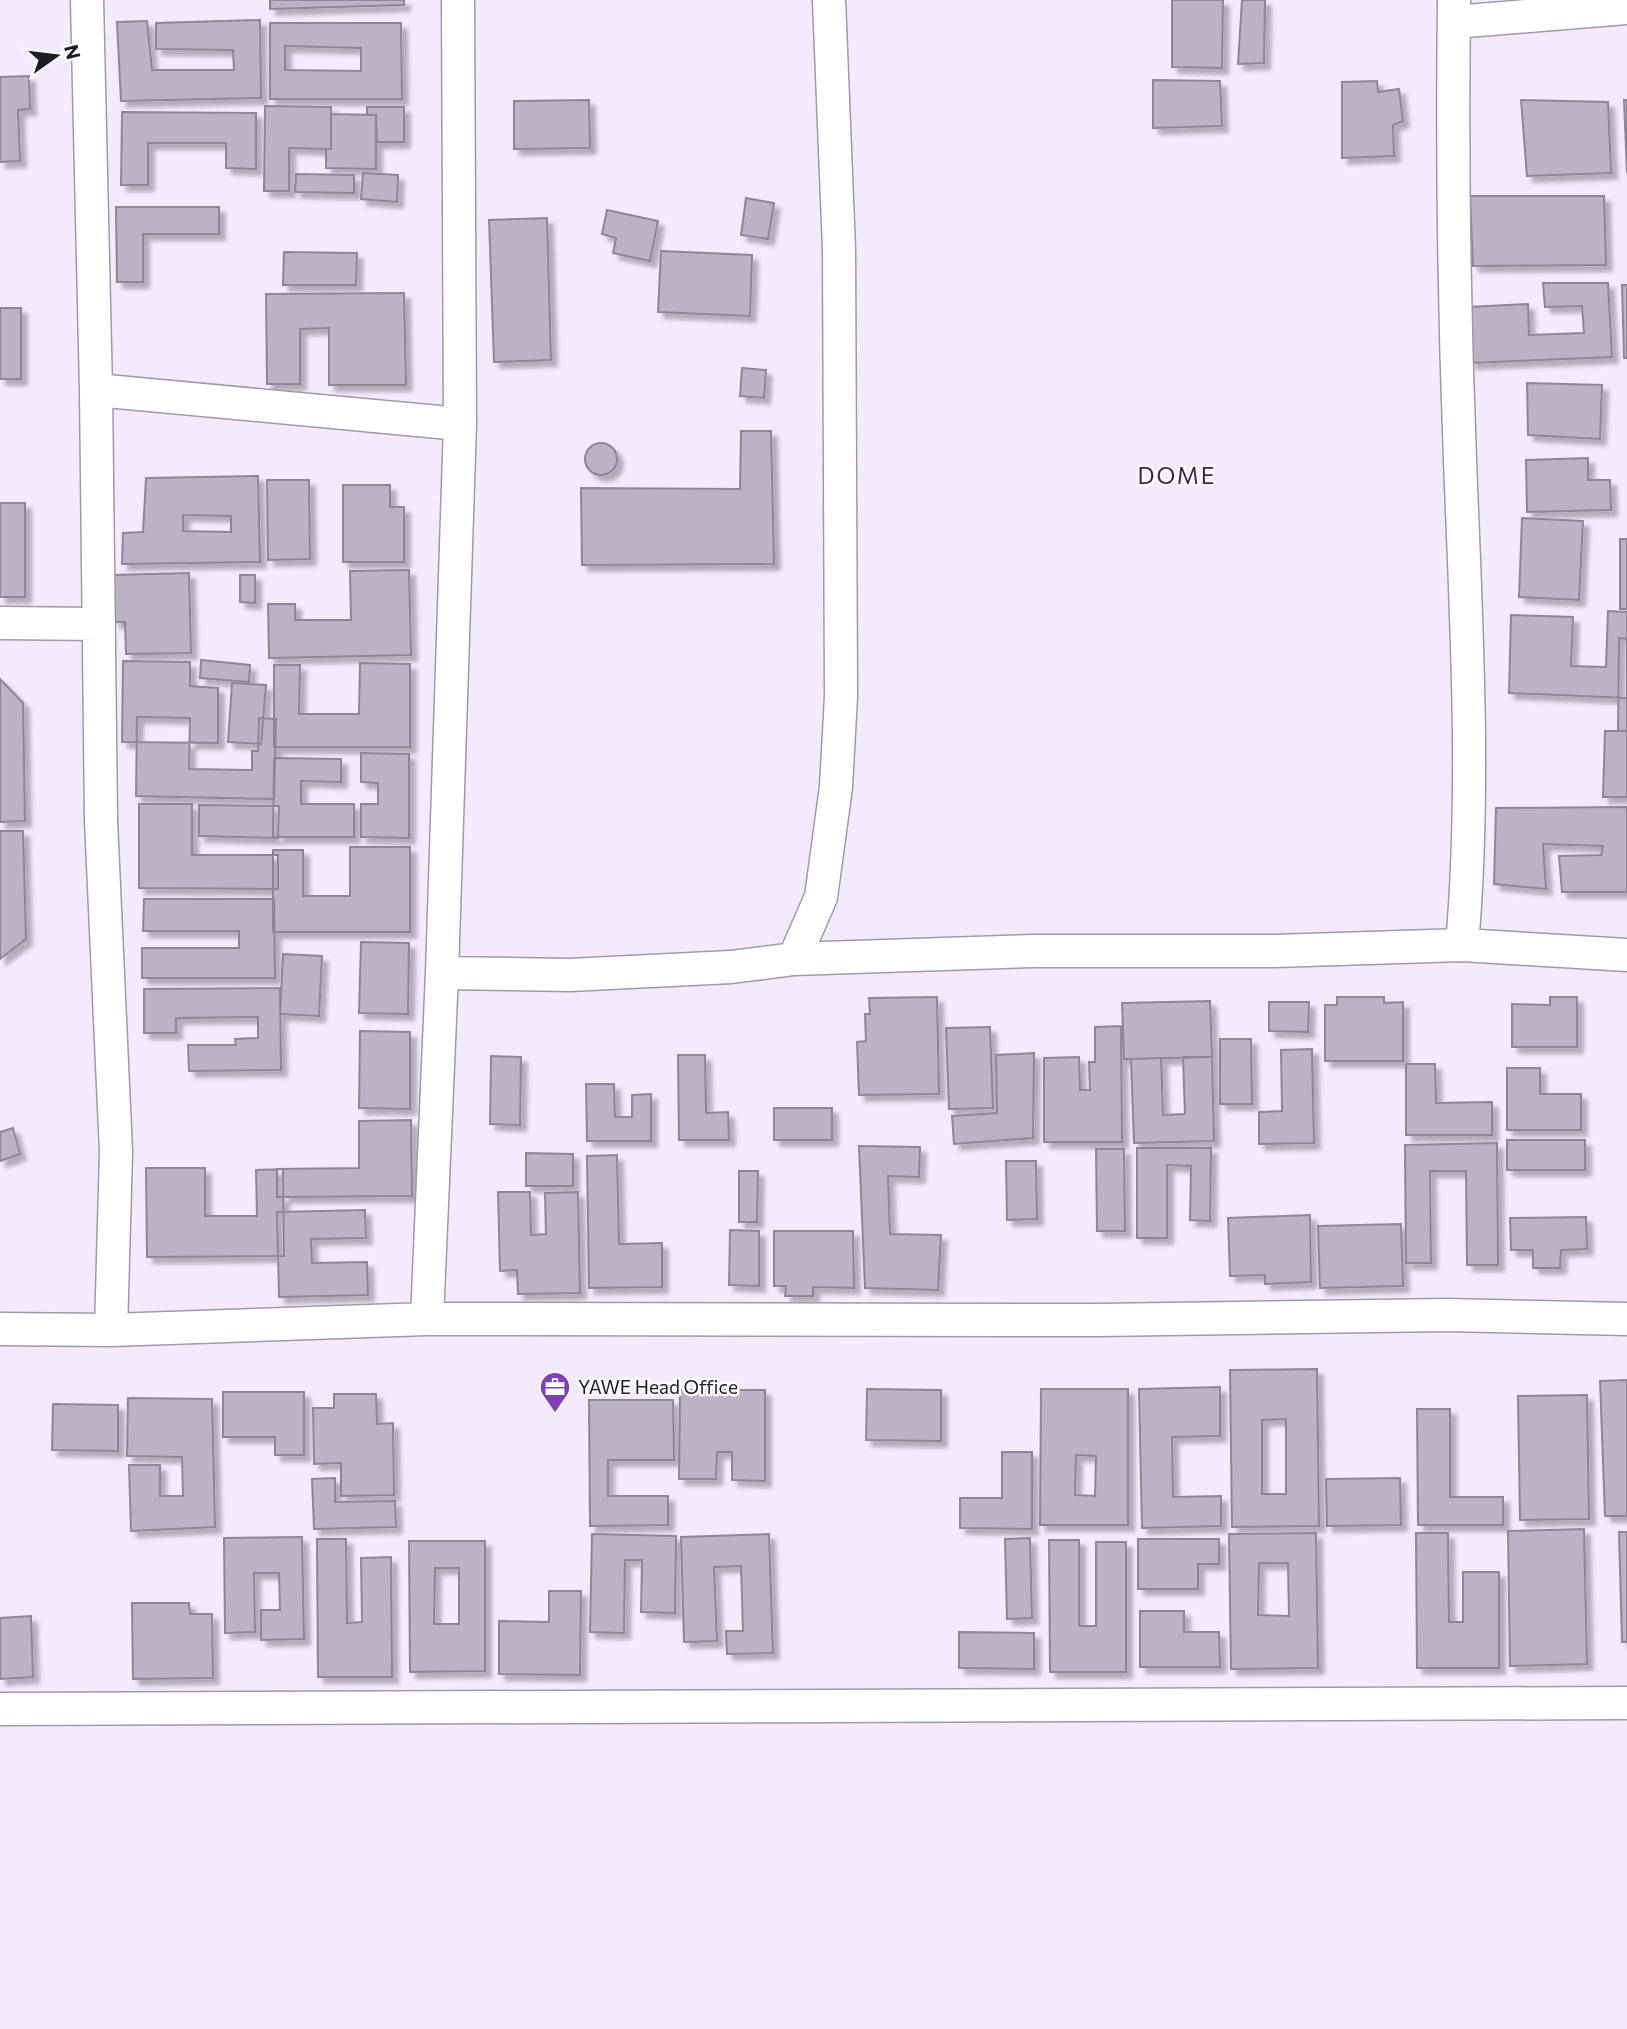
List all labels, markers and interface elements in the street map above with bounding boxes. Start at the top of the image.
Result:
north arrow [21,21,91,91]
text: N [60,42,86,61]
district label: DOME [1138,461,1216,489]
office icon: YAWE Head Office [538,1370,572,1414]
place label: YAWE Head Office [578,1375,738,1398]

